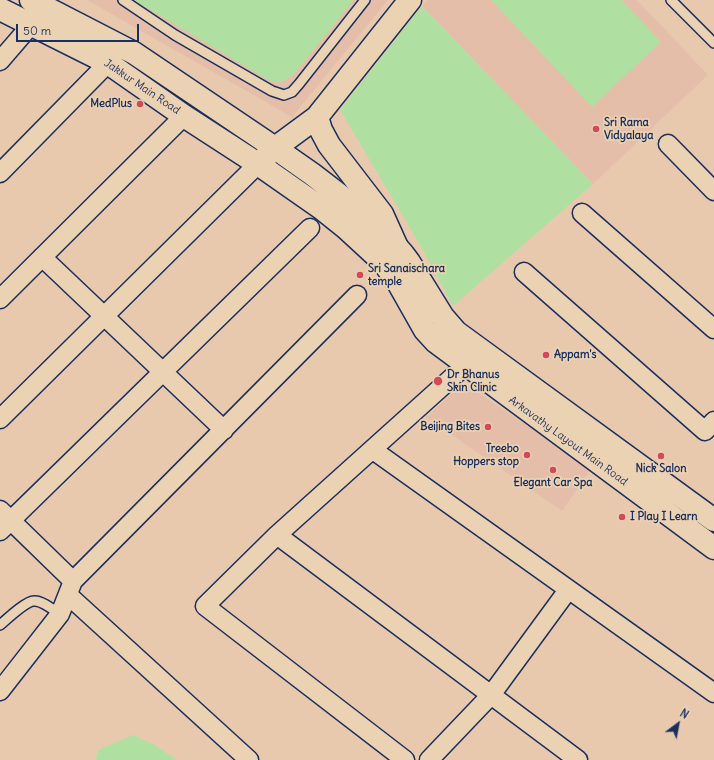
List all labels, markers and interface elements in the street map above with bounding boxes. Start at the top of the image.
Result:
scale bar [18,16,141,42]
text: 50 m [23,23,51,38]
street label: Jakkur Main Road [101,57,183,117]
place label: MedPlus [90,97,132,111]
marker: MedPlus [135,99,145,109]
place label: Sri Rama Vidyalaya [604,116,654,142]
marker: Sri Rama Vidyalaya [591,124,601,134]
place label: Sri Sanaischara temple [368,262,445,288]
marker: Sri Sanaischara temple [355,270,365,280]
place label: Appam's [554,348,596,362]
marker: Appam's [541,350,551,360]
place label: Dr Bhanus Skin Clinic [447,368,499,394]
marker: Dr Bhanus Skin Clinic [432,375,444,387]
street label: Arkavathy Layout Main Road [506,393,630,489]
place label: Beijing Bites [420,420,480,434]
marker: Beijing Bites [483,422,493,432]
place label: Treebo Hoppers stop [453,442,519,468]
marker: Treebo Hoppers stop [522,450,532,460]
marker: Nick Salon [656,451,666,461]
place label: Nick Salon [635,462,687,476]
marker: Elegant Car Spa [548,465,558,475]
place label: Elegant Car Spa [513,476,593,490]
place label: I Play I Learn [630,510,698,524]
marker: I Play I Learn [617,512,627,522]
north arrow [658,704,698,744]
text: N [677,706,691,722]

